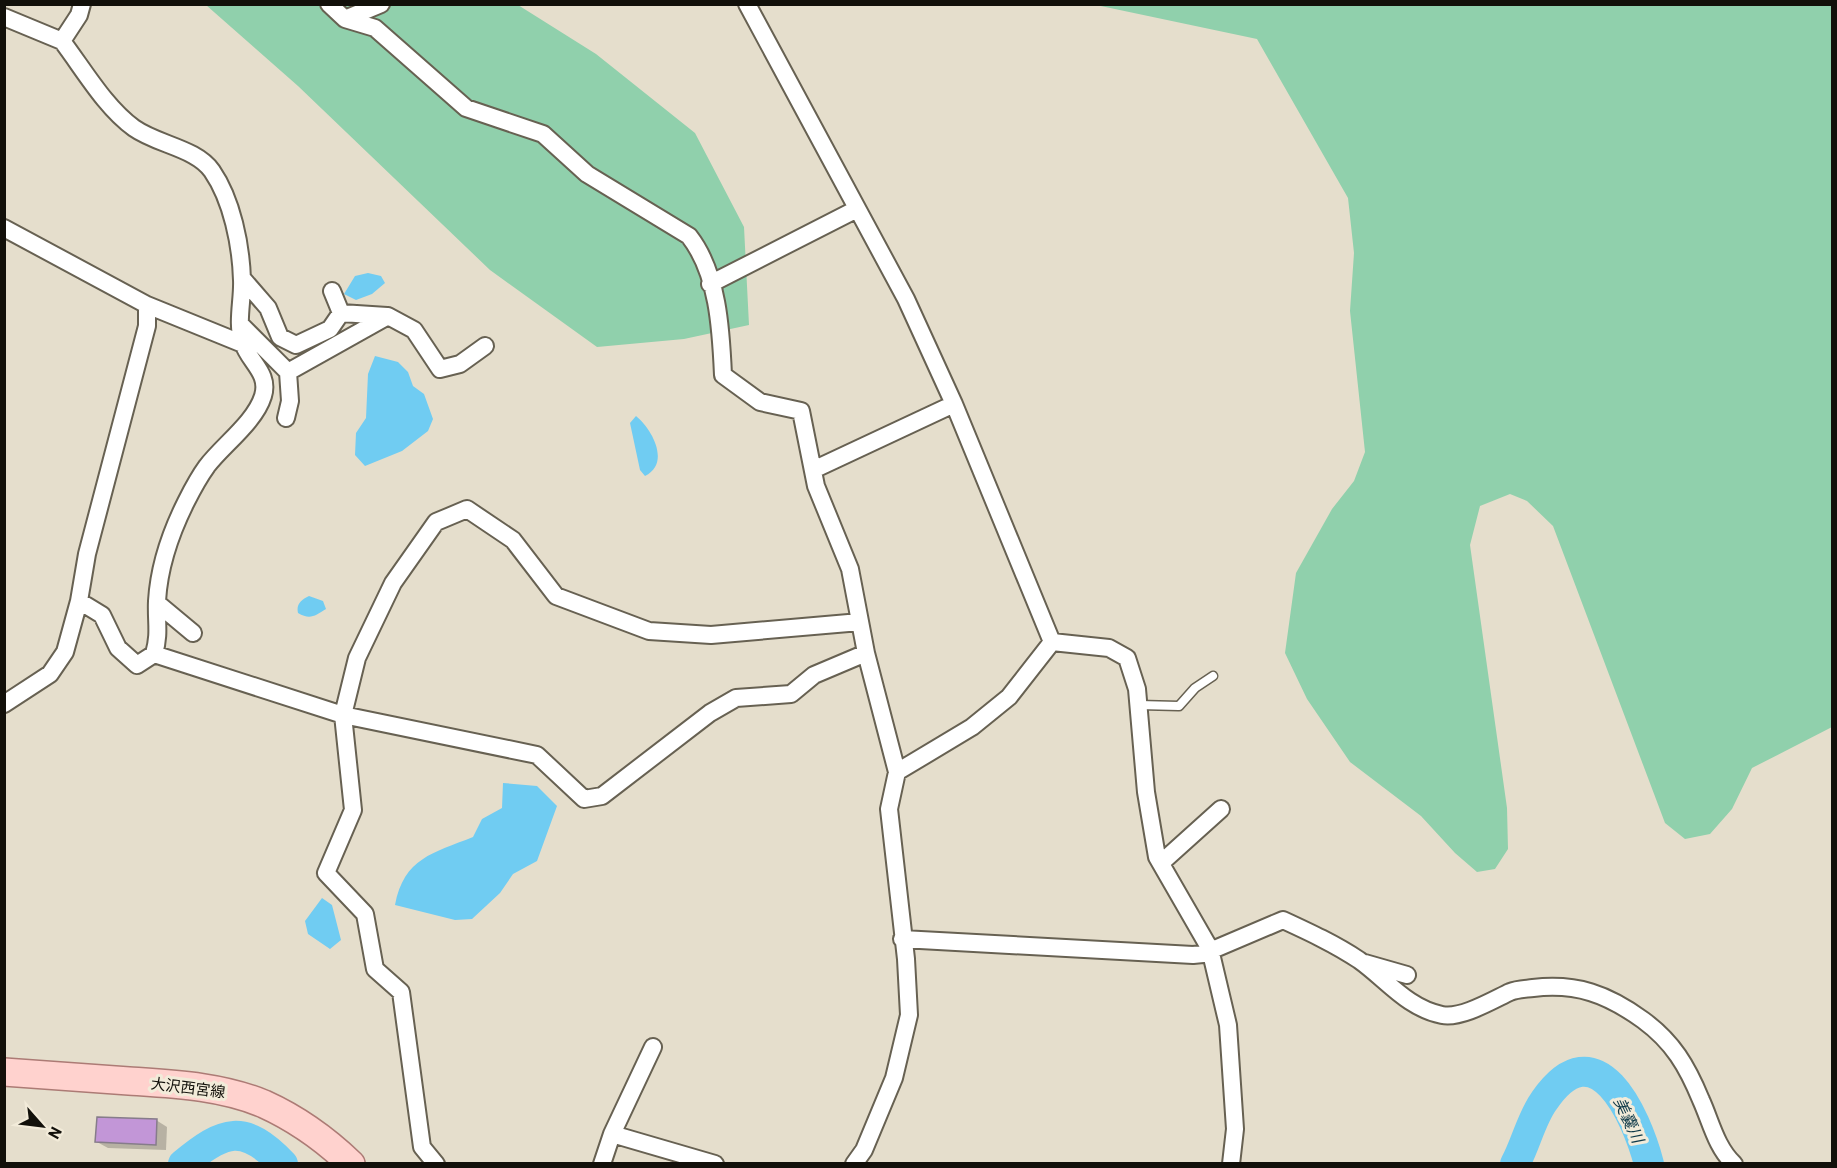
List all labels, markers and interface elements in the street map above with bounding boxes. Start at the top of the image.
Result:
street label: 大沢西宮線 [150,1074,226,1101]
water label: 美嚢川 [1611,1094,1649,1147]
north arrow [12,1096,72,1156]
text: N [45,1124,67,1142]

